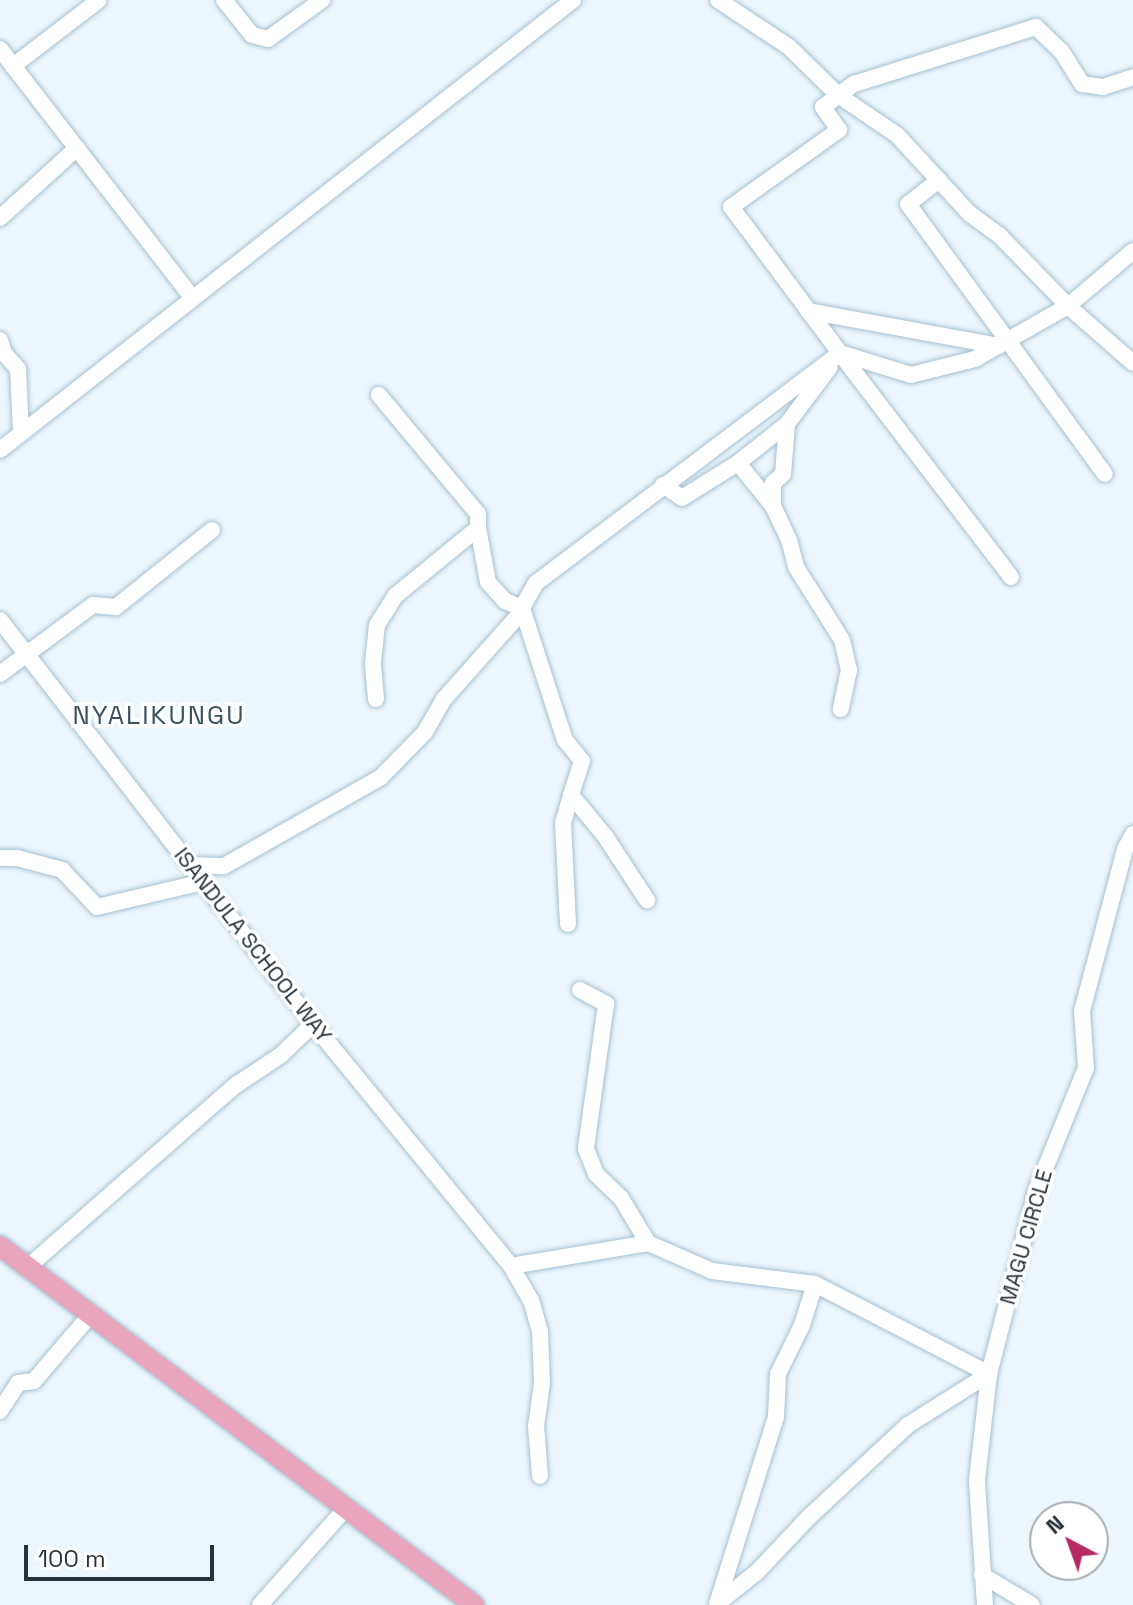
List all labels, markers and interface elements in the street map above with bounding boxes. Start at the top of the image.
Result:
district label: NYALIKUNGU [73,700,245,732]
street label: ISANDULA SCHOOL WAY [168,842,338,1048]
street label: MAGU CIRCLE [994,1166,1058,1308]
north arrow [1029,1501,1109,1581]
text: N [1040,1509,1069,1540]
scale bar [28,1529,218,1579]
text: 100 m [38,1543,106,1574]

